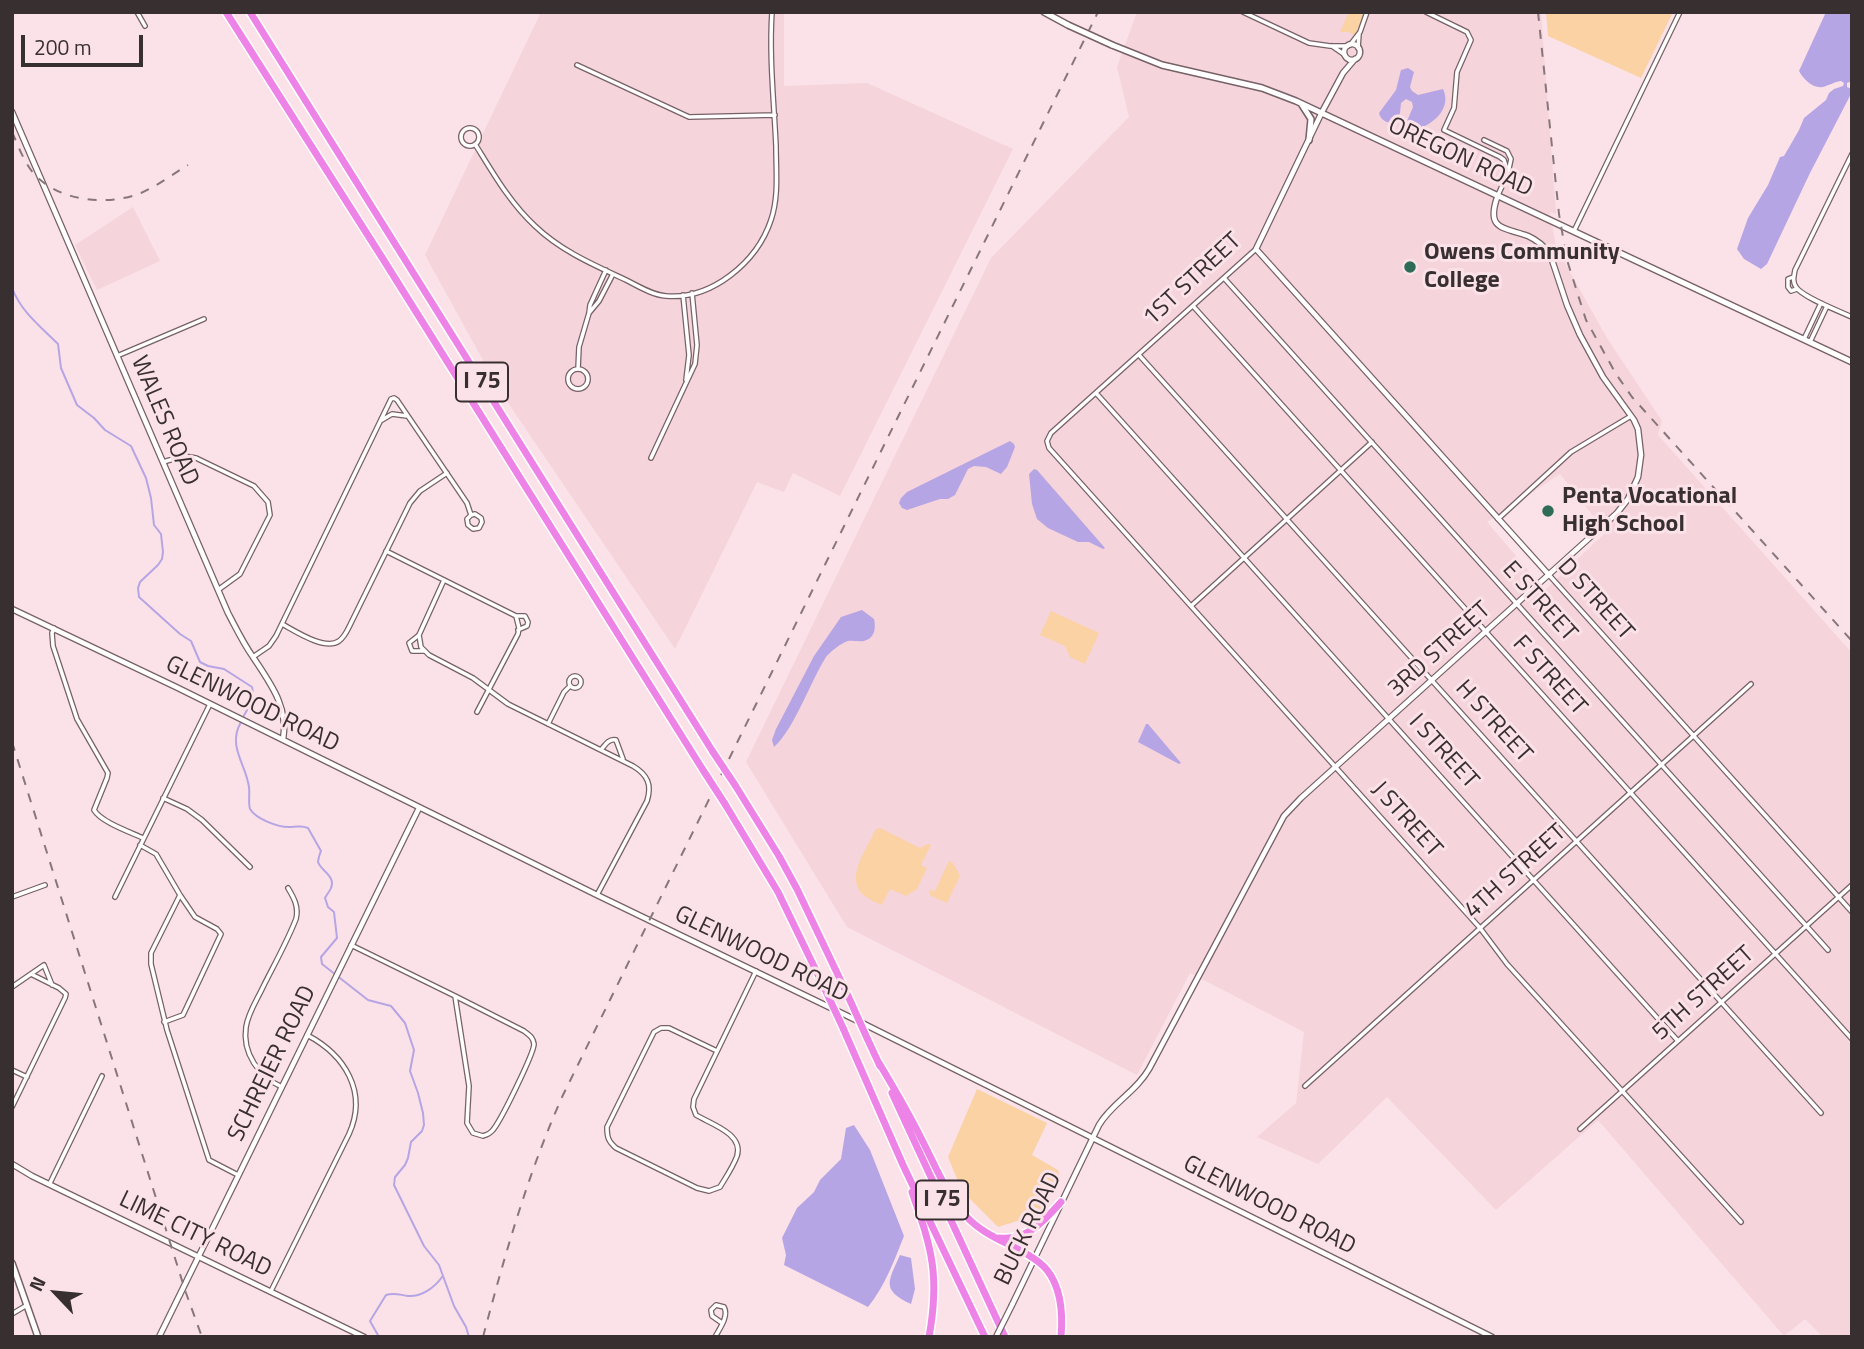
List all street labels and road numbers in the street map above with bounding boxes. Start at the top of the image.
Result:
street label: OREGON ROAD [1383,112,1537,204]
street label: 1ST STREET [1138,227,1248,333]
street label: WALES ROAD [124,352,204,490]
road number: I 75 [456,362,508,402]
street label: D STREET [1551,553,1639,647]
street label: E STREET [1495,556,1583,648]
street label: 3RD STREET [1383,596,1497,704]
street label: F STREET [1506,630,1592,722]
street label: GLENWOOD ROAD [160,650,344,760]
street label: H STREET [1448,675,1538,769]
street label: I STREET [1402,709,1484,795]
street label: J STREET [1365,776,1447,864]
street label: 4TH STREET [1459,819,1573,925]
street label: GLENWOOD ROAD [669,900,853,1010]
street label: 5TH STREET [1647,941,1761,1047]
street label: SCHREIER ROAD [223,981,323,1147]
street label: GLENWOOD ROAD [1178,1150,1360,1262]
street label: BUCK ROAD [989,1168,1069,1290]
road number: I 75 [916,1180,968,1219]
street label: LIME CITY ROAD [114,1186,276,1284]

